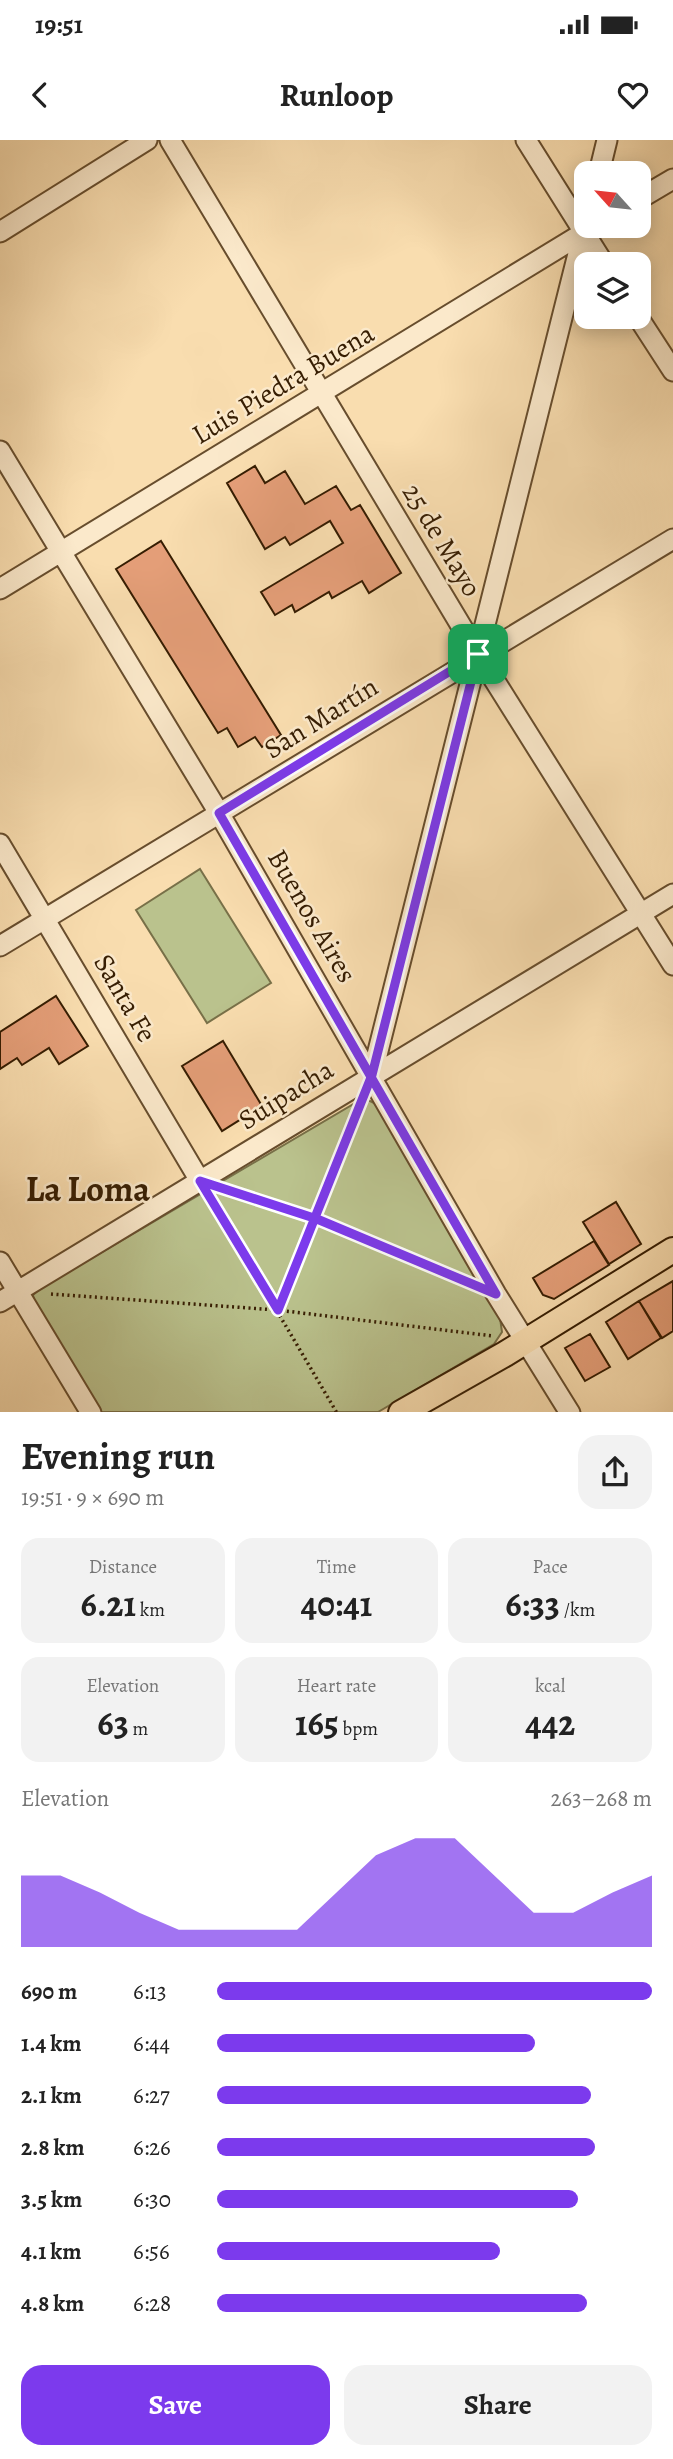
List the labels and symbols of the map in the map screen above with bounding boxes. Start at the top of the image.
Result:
north arrow [574,161,651,238]
street label: Luis Piedra Buena [185,315,381,453]
street label: 25 de Mayo [393,476,491,604]
pin [448,624,508,684]
street label: San Martín [257,668,385,768]
street label: Buenos Aires [258,842,366,990]
street label: Santa Fe [85,947,165,1049]
street label: Suipacha [231,1051,341,1139]
district label: La Loma [26,1165,150,1213]

